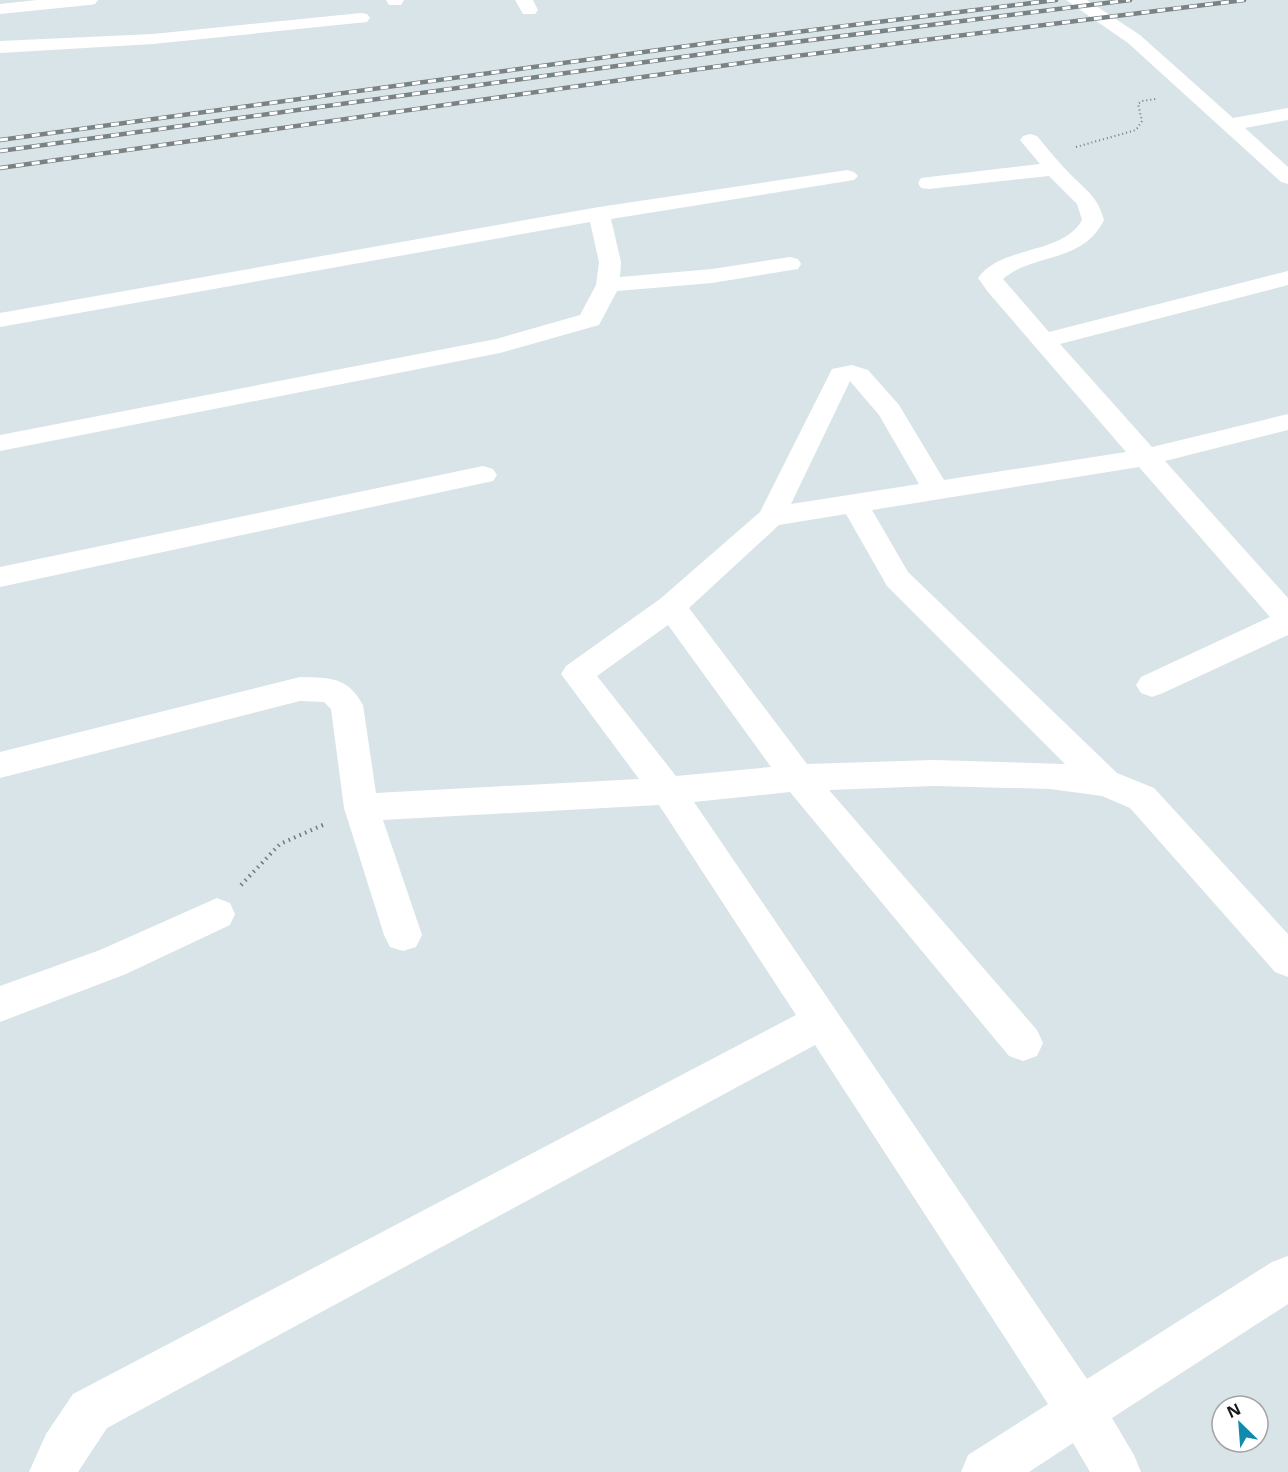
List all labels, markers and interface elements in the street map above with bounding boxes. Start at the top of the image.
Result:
north arrow [1210,1394,1270,1454]
text: N [1223,1398,1244,1423]

